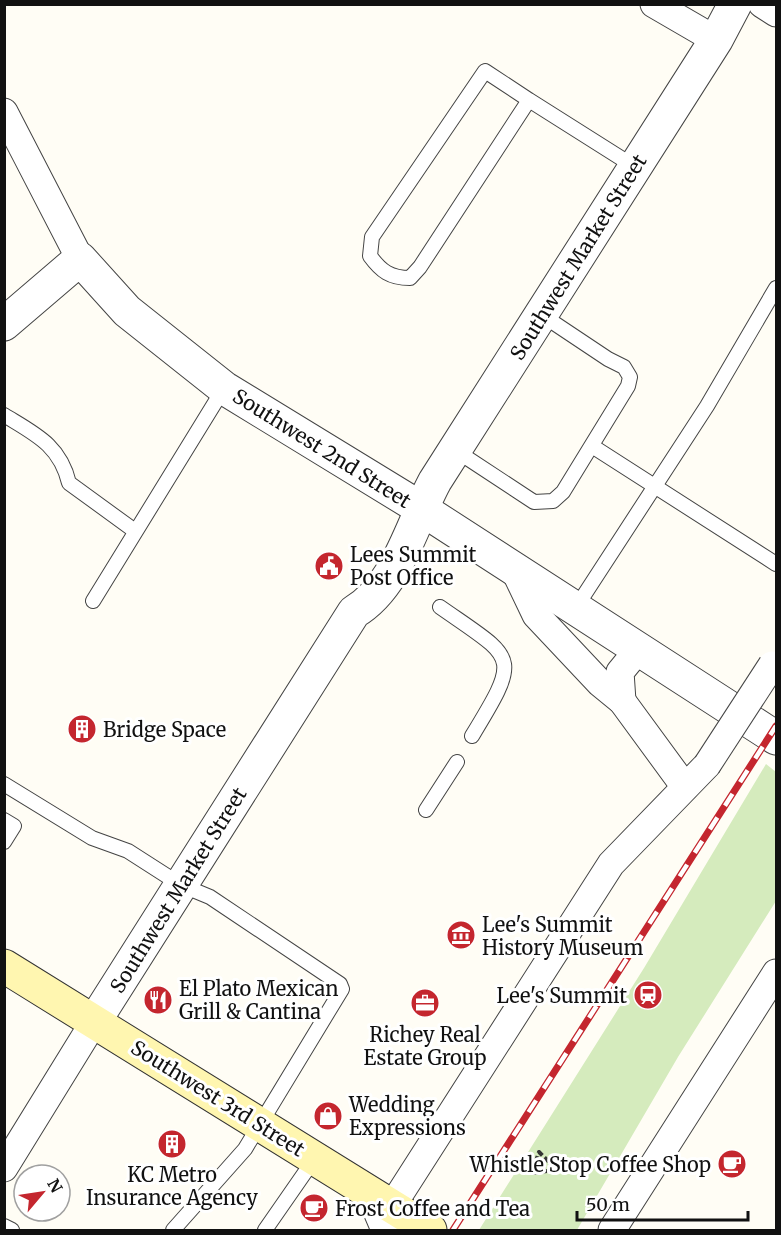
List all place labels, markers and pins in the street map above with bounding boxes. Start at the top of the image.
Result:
place label: Lees Summit Post Office [350,542,477,590]
public building icon: Lees Summit Post Office [313,550,345,582]
building icon: Bridge Space [66,713,98,745]
place label: Bridge Space [103,717,226,742]
place label: Lee's Summit History Museum [482,912,643,960]
museum icon: Lee's Summit History Museum [445,919,477,951]
place label: El Plato Mexican Grill & Cantina [179,976,339,1024]
station icon: Lee's Summit [632,979,664,1011]
place label: Lee's Summit [497,983,627,1008]
restaurant icon: El Plato Mexican Grill & Cantina [142,984,174,1016]
office icon: Richey Real Estate Group [409,987,441,1019]
place label: Richey Real Estate Group [364,1022,486,1070]
place label: Wedding Expressions [348,1092,466,1140]
shop icon: Wedding Expressions [312,1100,344,1132]
building icon: KC Metro Insurance Agency [156,1128,188,1160]
cafe icon: Whistle Stop Coffee Shop [716,1148,748,1180]
place label: Whistle Stop Coffee Shop [469,1152,711,1177]
place label: KC Metro Insurance Agency [86,1162,258,1210]
cafe icon: Frost Coffee and Tea [298,1192,330,1224]
place label: Frost Coffee and Tea [335,1196,530,1221]

